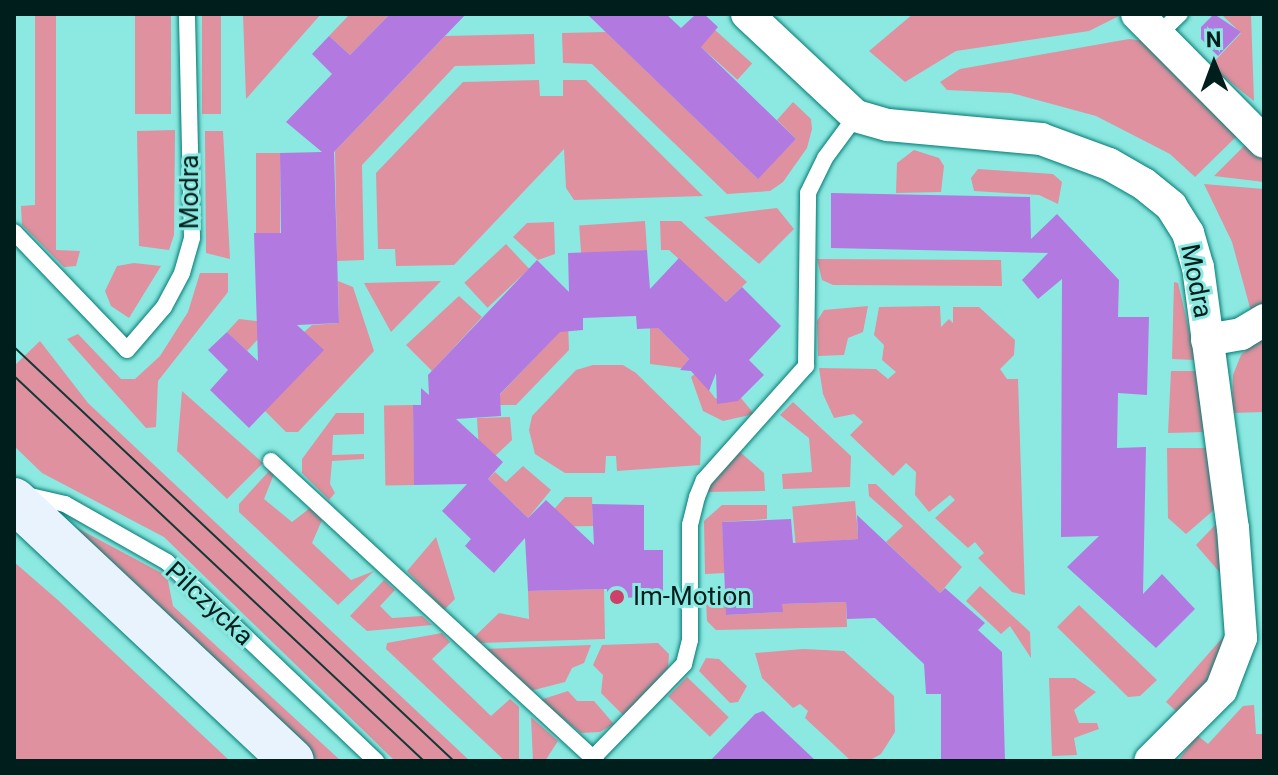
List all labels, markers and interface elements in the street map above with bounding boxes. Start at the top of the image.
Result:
north arrow [1174,24,1254,104]
text: N [1206,27,1222,52]
street label: Modra [174,155,206,229]
street label: Modra [1174,241,1218,321]
street label: Pilczycka [159,556,259,652]
place label: Im-Motion [633,581,752,613]
marker: Im-Motion [608,588,626,606]

